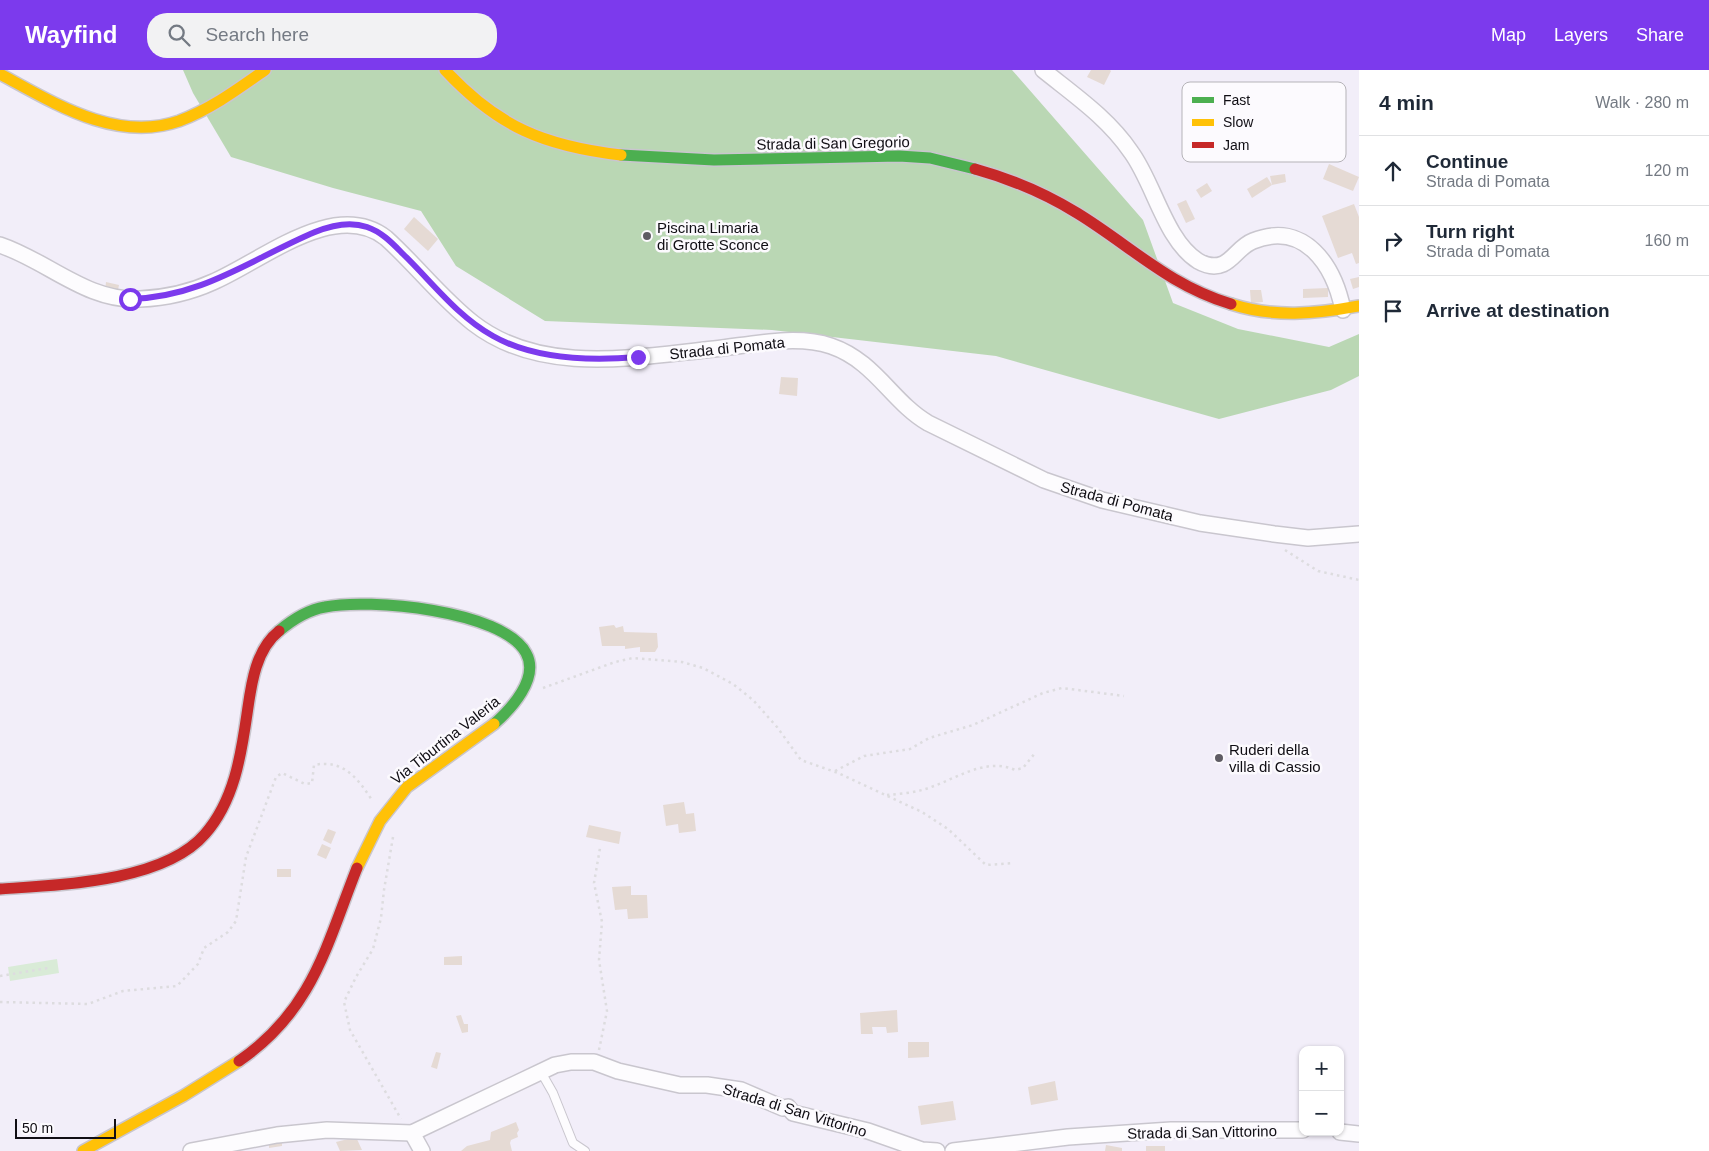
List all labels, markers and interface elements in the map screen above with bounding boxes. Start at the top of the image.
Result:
search box [147,13,497,58]
text: Wayfind [25,21,117,48]
icon: search [165,21,193,49]
text: Search here [205,24,309,45]
text: Map [1491,25,1526,45]
text: Layers [1554,25,1608,45]
text: Share [1636,25,1684,45]
legend [1182,82,1346,162]
text: 4 min [1379,91,1434,114]
text: Fast [1223,92,1250,108]
text: Walk · 280 m [1595,94,1689,111]
text: Slow [1223,114,1254,130]
street label: Strada di San Gregorio [756,133,910,153]
text: Jam [1223,137,1249,153]
text: Continue [1426,151,1508,172]
icon: ahead [1379,157,1407,185]
text: 120 m [1645,162,1689,179]
text: Strada di Pomata [1426,173,1550,190]
place label: Piscina Limaria di Grotte Sconce [657,219,769,253]
text: Turn right [1426,221,1514,242]
icon: right [1379,227,1407,255]
marker: Piscina Limaria di Grotte Sconce [641,230,653,242]
text: 160 m [1645,232,1689,249]
text: Strada di Pomata [1426,243,1550,260]
route start [119,288,142,311]
icon: arrive [1379,297,1407,325]
text: Arrive at destination [1426,300,1610,321]
street label: Strada di Pomata [668,333,786,363]
route end [627,346,650,369]
street label: Strada di Pomata [1059,478,1176,524]
street label: Via Tiburtina Valeria [387,692,503,788]
place label: Ruderi della villa di Cassio [1229,741,1321,775]
marker: Ruderi della villa di Cassio [1213,752,1225,764]
map controls [1299,1046,1344,1136]
button: + [1299,1046,1344,1091]
street label: Strada di San Vittorino [721,1080,869,1140]
button: − [1299,1091,1344,1136]
scale bar [15,1116,116,1139]
text: 50 m [22,1120,53,1136]
street label: Strada di San Vittorino [1127,1122,1277,1142]

